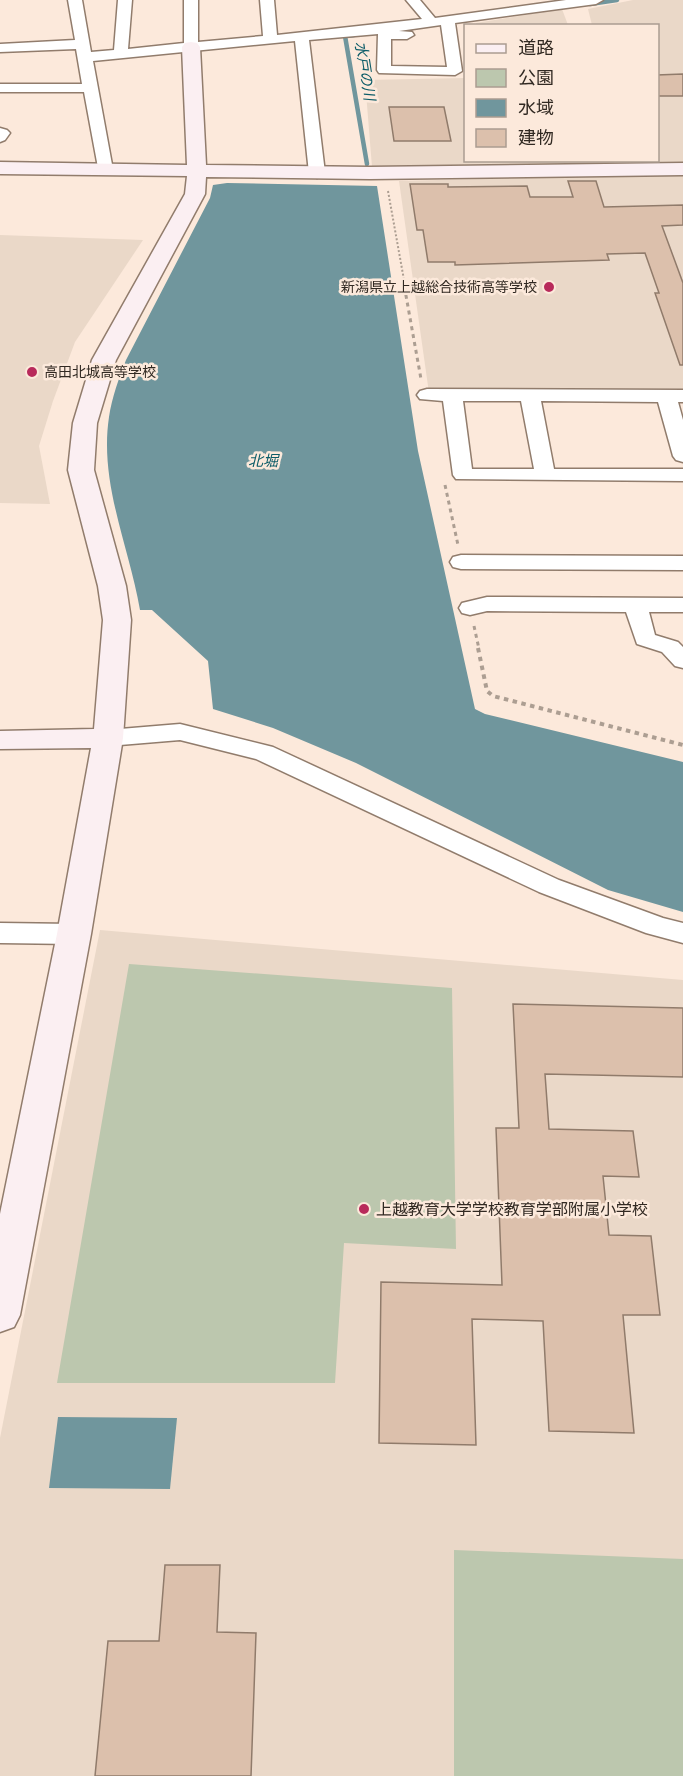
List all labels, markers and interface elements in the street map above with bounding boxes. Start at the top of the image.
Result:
legend [464,24,659,162]
text: 道路 [518,36,554,60]
water label: 水戸の川 [350,40,380,104]
text: 公園 [518,66,554,90]
text: 水域 [518,96,554,120]
text: 建物 [518,126,554,150]
place label: 新潟県立上越総合技術高等学校 [341,278,537,297]
marker: 新潟県立上越総合技術高等学校 [542,280,556,294]
place label: 高田北城高等学校 [44,363,156,382]
marker: 高田北城高等学校 [25,365,39,379]
water label: 北堀 [248,451,280,471]
place label: 上越教育大学学校教育学部附属小学校 [376,1199,648,1221]
marker: 上越教育大学学校教育学部附属小学校 [357,1202,371,1216]

